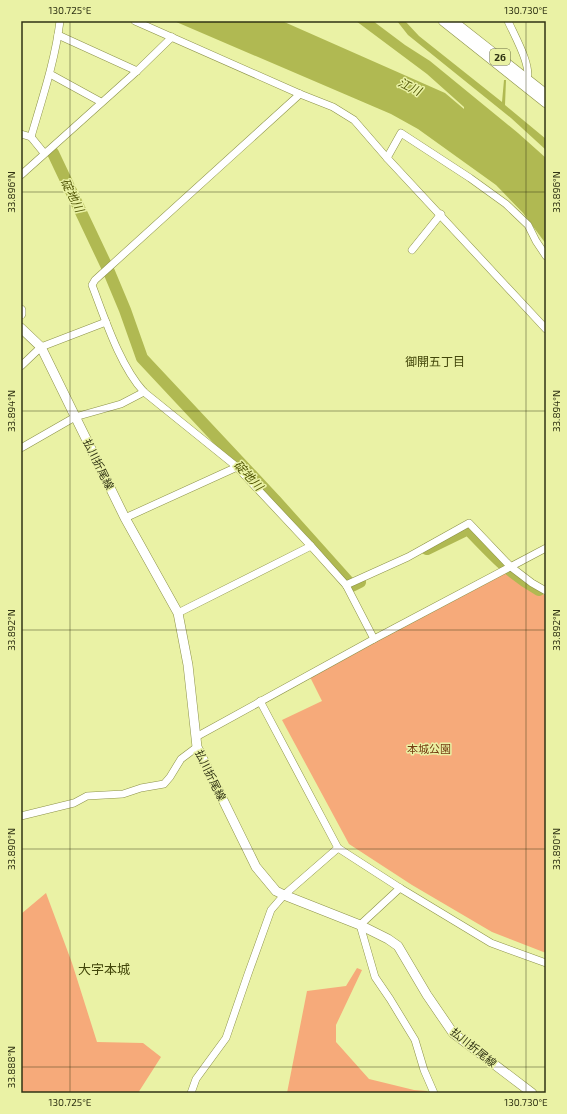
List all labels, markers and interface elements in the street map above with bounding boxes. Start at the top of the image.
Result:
text: 130.725°E [49,4,92,16]
text: 130.730°E [504,4,548,16]
road number: 26 [490,49,510,65]
water label: 江川 [396,74,426,98]
text: 33.896°N [5,171,17,213]
text: 33.896°N [550,171,562,213]
water label: 碇地川 [59,176,88,216]
district label: 御開五丁目 [405,354,465,368]
text: 33.894°N [5,390,17,432]
text: 33.894°N [550,390,562,432]
street label: 払川折尾線 [81,436,117,492]
water label: 碇地川 [232,457,268,494]
text: 33.892°N [5,609,17,651]
text: 33.892°N [550,609,562,651]
park label: 本城公園 [407,742,451,755]
street label: 払川折尾線 [193,747,229,803]
text: 33.890°N [5,828,17,870]
text: 33.890°N [550,828,562,870]
district label: 大字本城 [78,961,130,977]
street label: 払川折尾線 [449,1025,499,1069]
text: 33.888°N [5,1046,17,1088]
text: 130.725°E [49,1096,92,1108]
text: 130.730°E [504,1096,548,1108]

